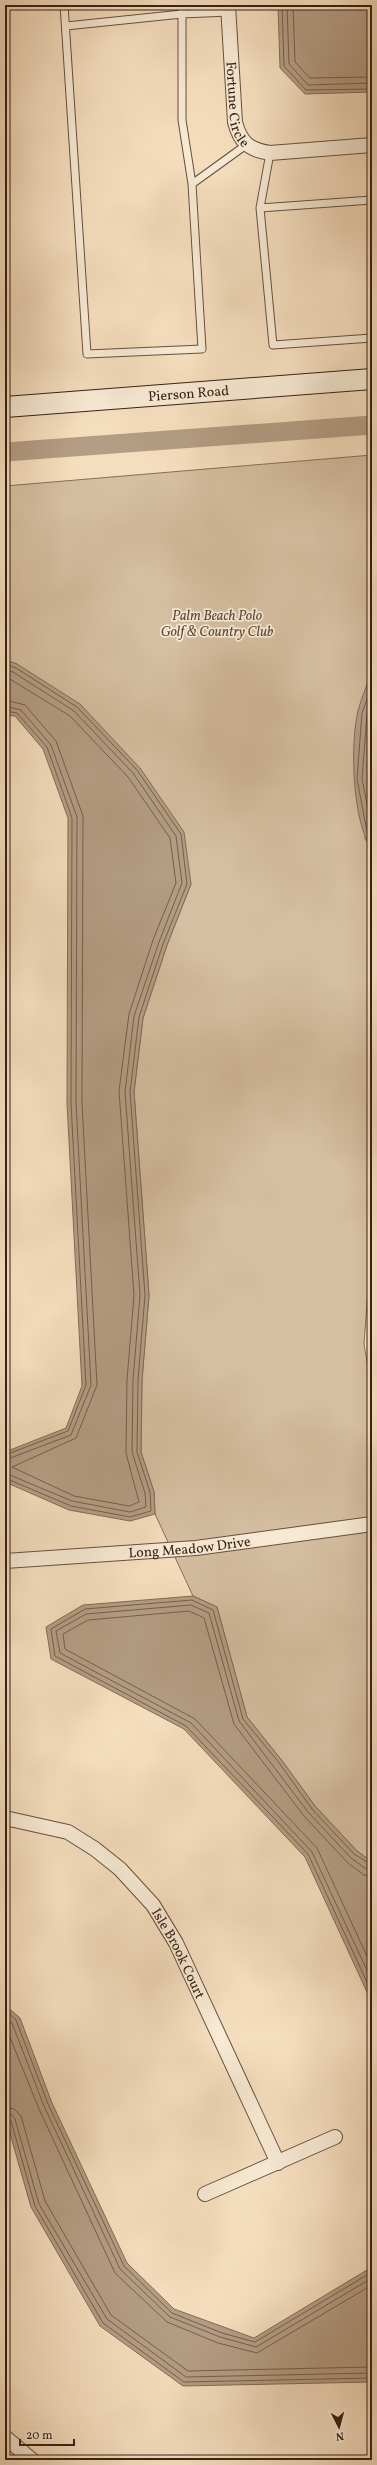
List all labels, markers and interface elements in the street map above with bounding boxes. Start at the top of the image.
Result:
street label: Fortune Circle [220,61,253,153]
street label: Pierson Road [147,382,230,407]
park label: Palm Beach Polo Golf & Country Club [161,607,273,642]
street label: Long Meadow Drive [128,1533,252,1564]
street label: Isle Brook Court [146,1905,209,2002]
north arrow [319,2407,359,2447]
scale bar [20,2421,74,2447]
text: 20 m [26,2428,53,2444]
text: N [335,2428,345,2443]

